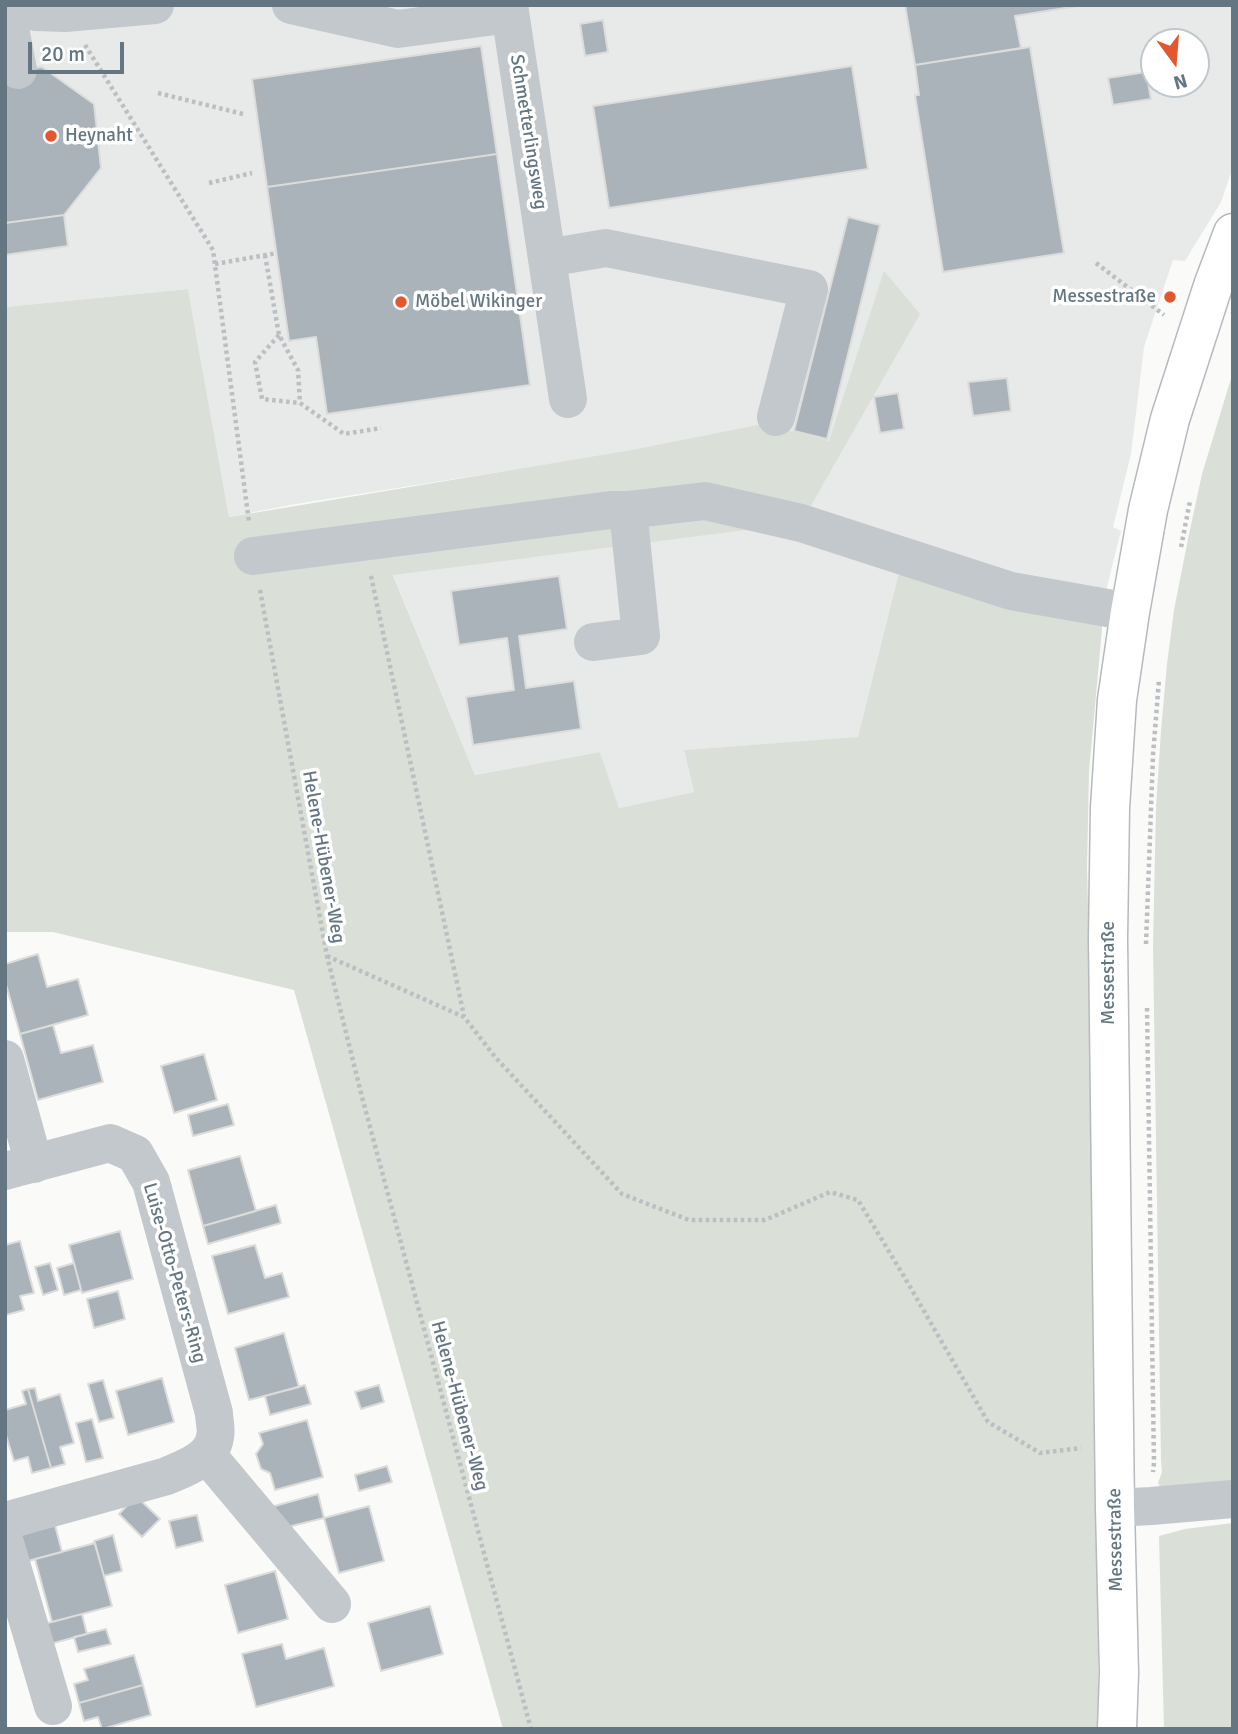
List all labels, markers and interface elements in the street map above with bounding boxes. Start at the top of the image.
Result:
scale bar [32,28,128,72]
north arrow [1140,28,1210,98]
text: 20 m [41,41,85,67]
street label: Schmetterlingsweg [504,53,552,211]
text: N [1171,68,1190,95]
place label: Heynaht [65,125,133,147]
marker: Heynaht [43,128,59,144]
place label: Messestraße [1052,286,1156,308]
marker: Messestraße [1162,289,1178,305]
place label: Möbel Wikinger [415,291,542,313]
marker: Möbel Wikinger [393,294,409,310]
street label: Helene-Hübener-Weg [297,769,349,945]
street label: Messestraße [1098,921,1120,1025]
street label: Luise-Otto-Peters-Ring [137,1180,211,1366]
street label: Helene-Hübener-Weg [425,1319,493,1493]
street label: Messestraße [1104,1488,1128,1592]

